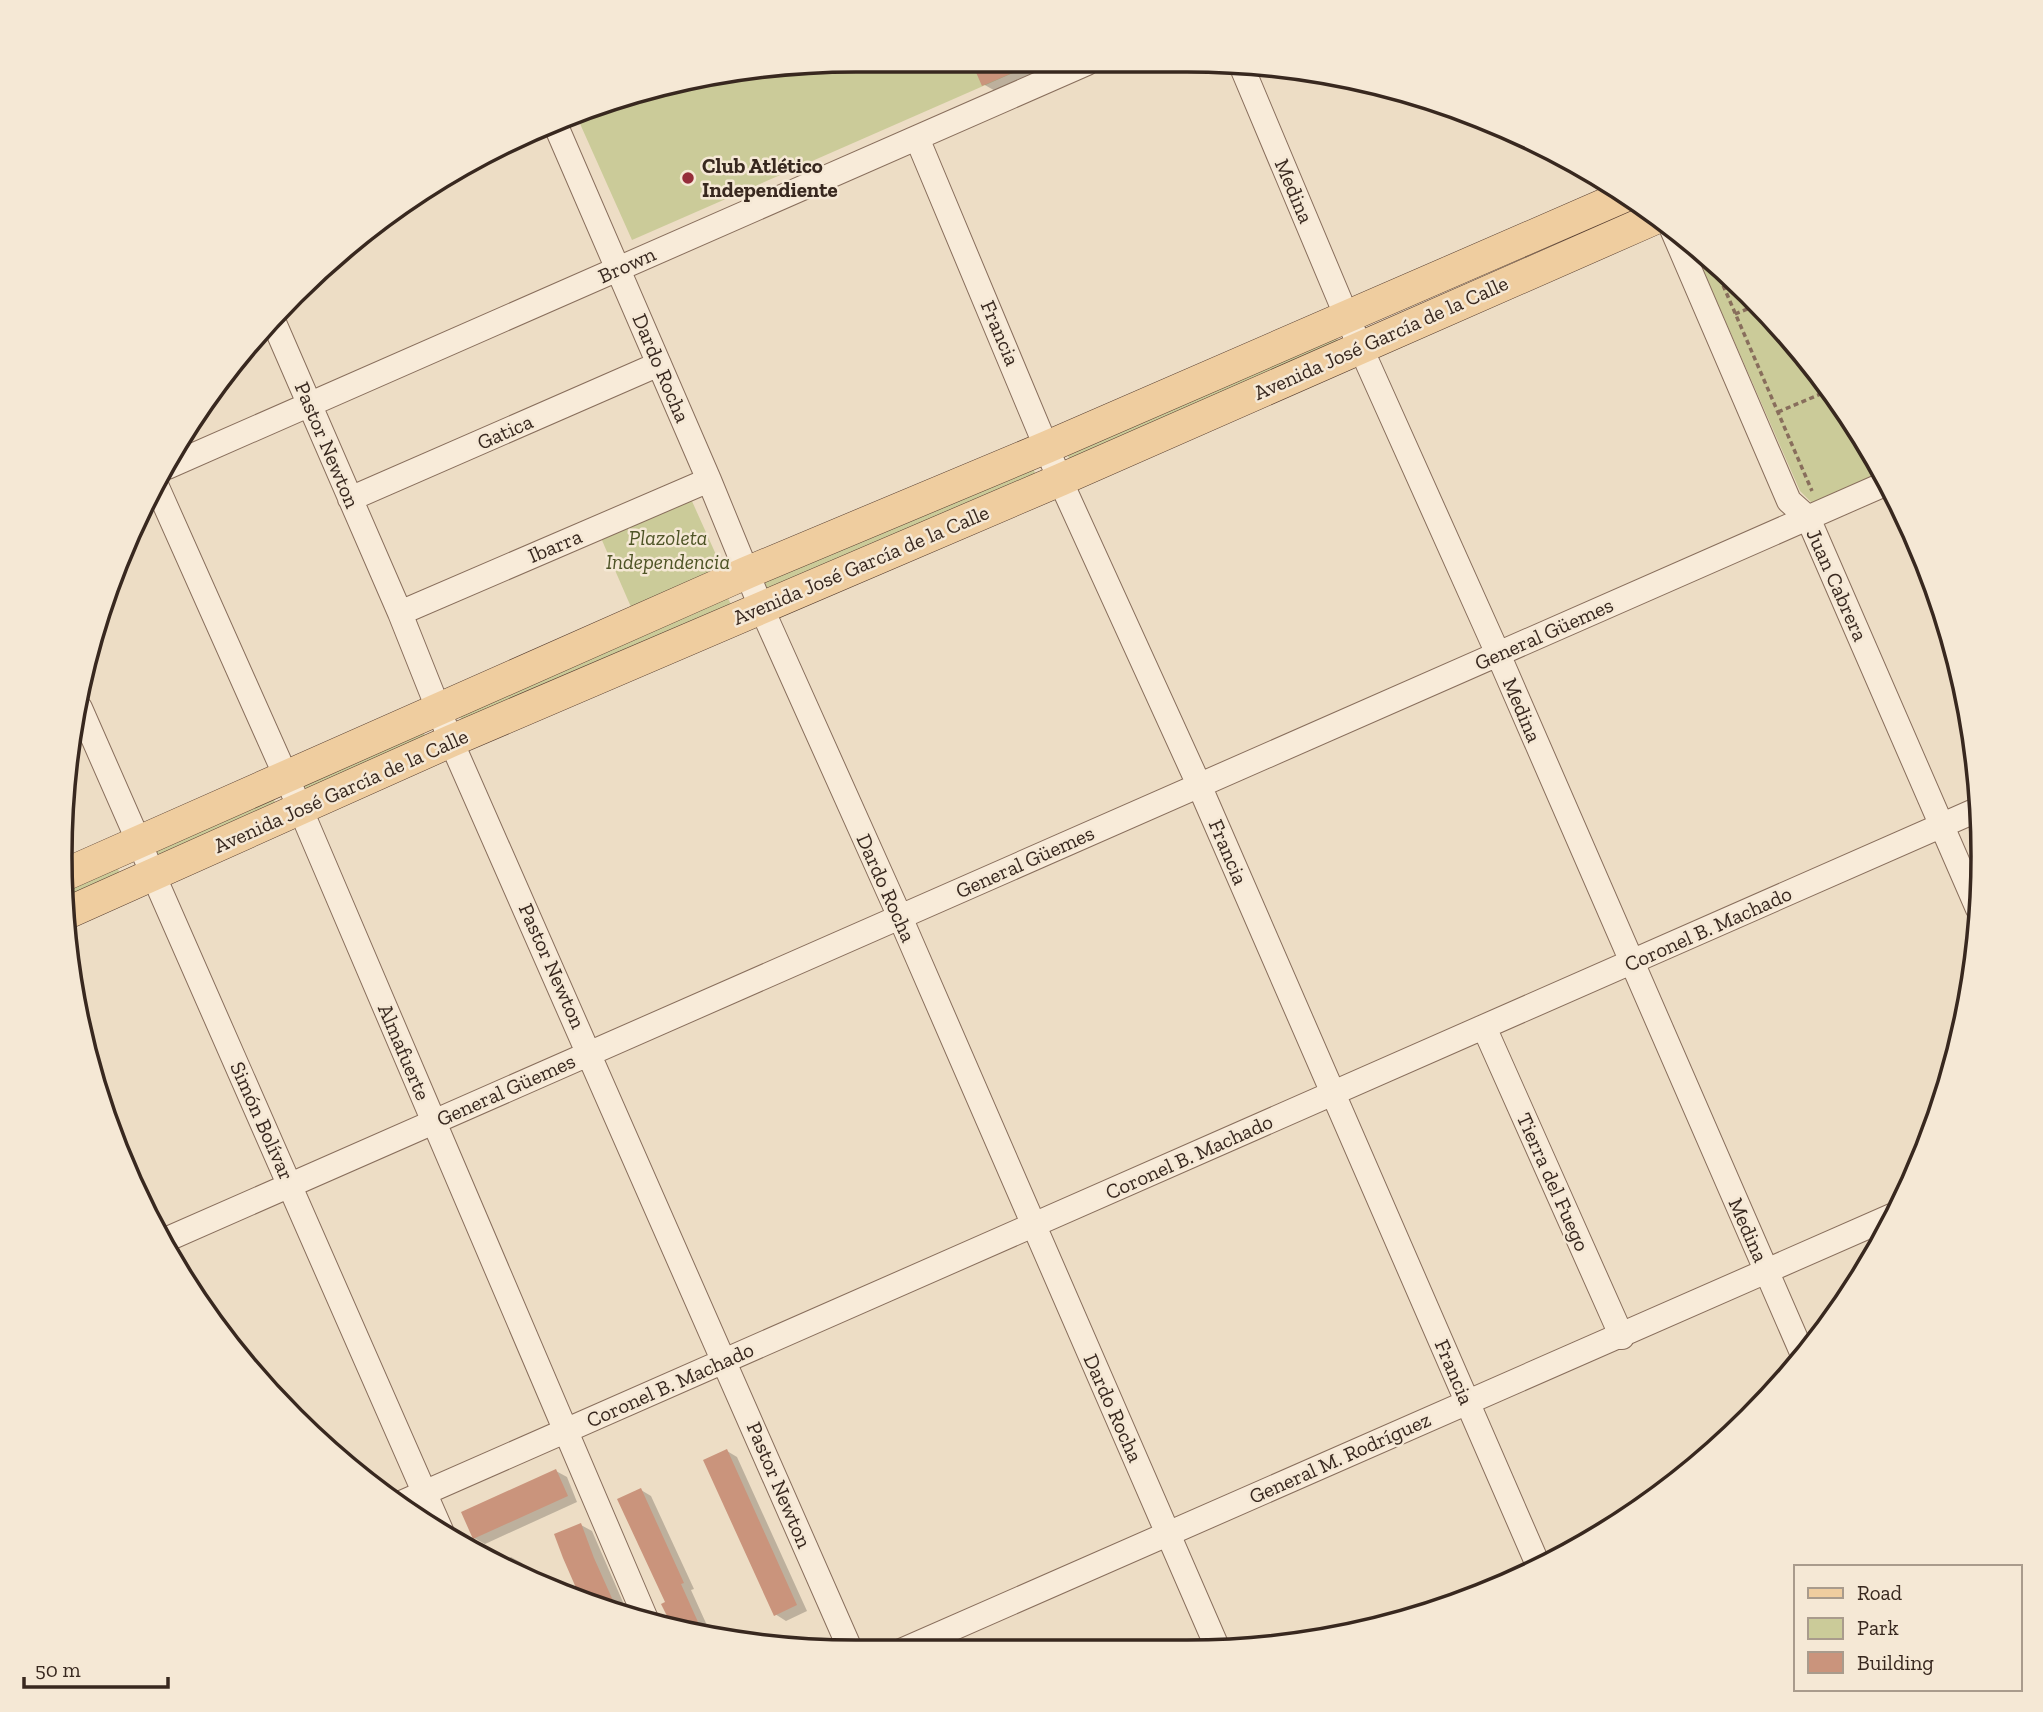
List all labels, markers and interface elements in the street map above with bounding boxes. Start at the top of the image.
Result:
place label: Club Atlético Independiente [702,153,838,202]
street label: Medina [1270,155,1319,227]
marker: Club Atlético Independiente [680,170,696,186]
street label: Brown [594,241,659,288]
street label: Avenida José García de la Calle [1250,270,1512,405]
street label: Francia [976,296,1025,369]
street label: Dardo Rocha [627,310,696,426]
street label: Pastor Newton [290,378,365,512]
street label: Gatica [473,408,536,455]
street label: Avenida José García de la Calle [729,499,993,630]
street label: Ibarra [524,523,585,568]
park label: Plazoleta Independencia [606,525,730,574]
street label: Juan Cabrera [1802,525,1873,645]
street label: General Güemes [1471,592,1617,675]
street label: Medina [1498,674,1547,746]
street label: Avenida José García de la Calle [210,723,472,858]
street label: Francia [1204,815,1253,888]
street label: General Güemes [952,820,1098,903]
street label: Dardo Rocha [851,830,921,946]
street label: Coronel B. Machado [1620,880,1795,977]
street label: Pastor Newton [514,899,591,1032]
street label: Almafuerte [373,1000,436,1104]
street label: General Güemes [433,1048,579,1131]
street label: Simón Bolívar [225,1058,300,1184]
street label: Coronel B. Machado [1101,1108,1276,1205]
street label: Tierra del Fuego [1512,1109,1595,1255]
street label: Medina [1723,1194,1774,1266]
street label: Francia [1430,1335,1479,1408]
street label: Coronel B. Machado [582,1336,757,1433]
street label: Dardo Rocha [1078,1350,1148,1466]
street label: General M. Rodríguez [1245,1406,1435,1509]
street label: Pastor Newton [742,1418,817,1552]
legend [1794,1565,2022,1691]
text: Road [1857,1580,1903,1605]
text: Park [1857,1615,1899,1640]
scale bar [24,1646,168,1690]
text: Building [1857,1650,1934,1675]
text: 50 m [35,1657,81,1682]

